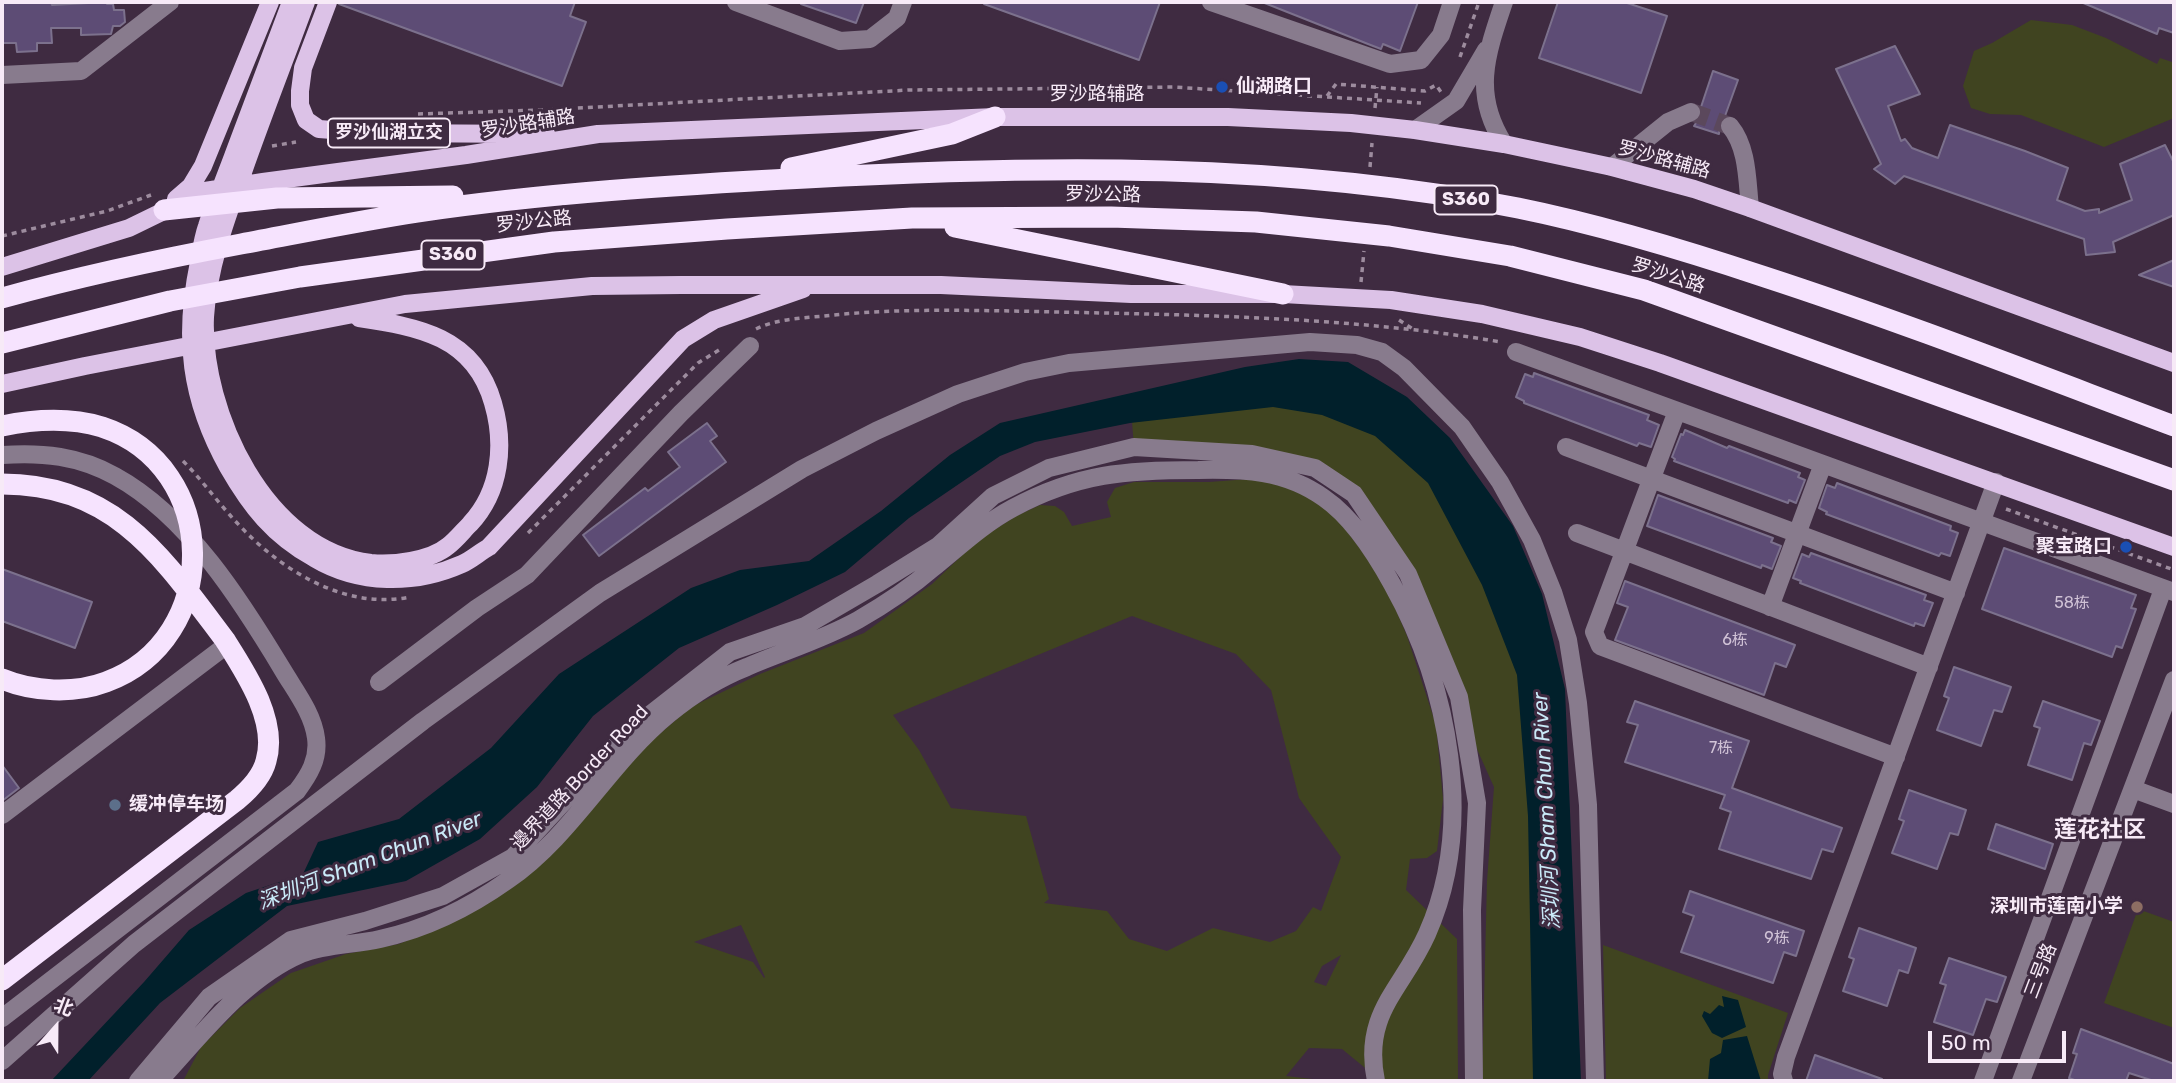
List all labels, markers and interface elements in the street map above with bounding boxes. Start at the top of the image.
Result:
place label: 仙湖路口 [1236,76,1312,98]
marker: 仙湖路口 [1214,79,1230,95]
street label: 罗沙路辅路 [1050,84,1144,106]
street label: 罗沙路辅路 [479,105,577,143]
road number: 罗沙仙湖立交 [328,118,450,148]
street label: 罗沙路辅路 [1615,137,1713,183]
street label: 罗沙公路 [1065,183,1141,207]
road number: S360 [1434,186,1498,215]
street label: 罗沙公路 [495,207,573,237]
road number: S360 [421,241,484,270]
street label: 罗沙公路 [1628,253,1708,299]
place label: 聚宝路口 [2036,536,2112,558]
marker: 聚宝路口 [2118,539,2134,555]
house number: 58栋 [2054,593,2090,613]
house number: 6栋 [1722,630,1748,650]
water label: 深圳河 Sham Chun River [1528,692,1566,930]
street label: 邊界道路 Border Road [507,701,653,855]
house number: 7栋 [1709,738,1733,758]
place label: 缓冲停车场 [129,794,224,816]
marker: 缓冲停车场 [107,797,123,813]
water label: 深圳河 Sham Chun River [255,807,485,915]
district label: 莲花社区 [2054,816,2146,844]
place label: 深圳市莲南小学 [1990,896,2123,918]
marker: 深圳市莲南小学 [2129,899,2145,915]
house number: 9栋 [1764,928,1790,948]
street label: 三号路 [2020,940,2062,1002]
north arrow [21,992,91,1062]
text: 北 [51,993,77,1021]
scale bar [1931,1016,2069,1060]
text: 50 m [1941,1030,1991,1055]

